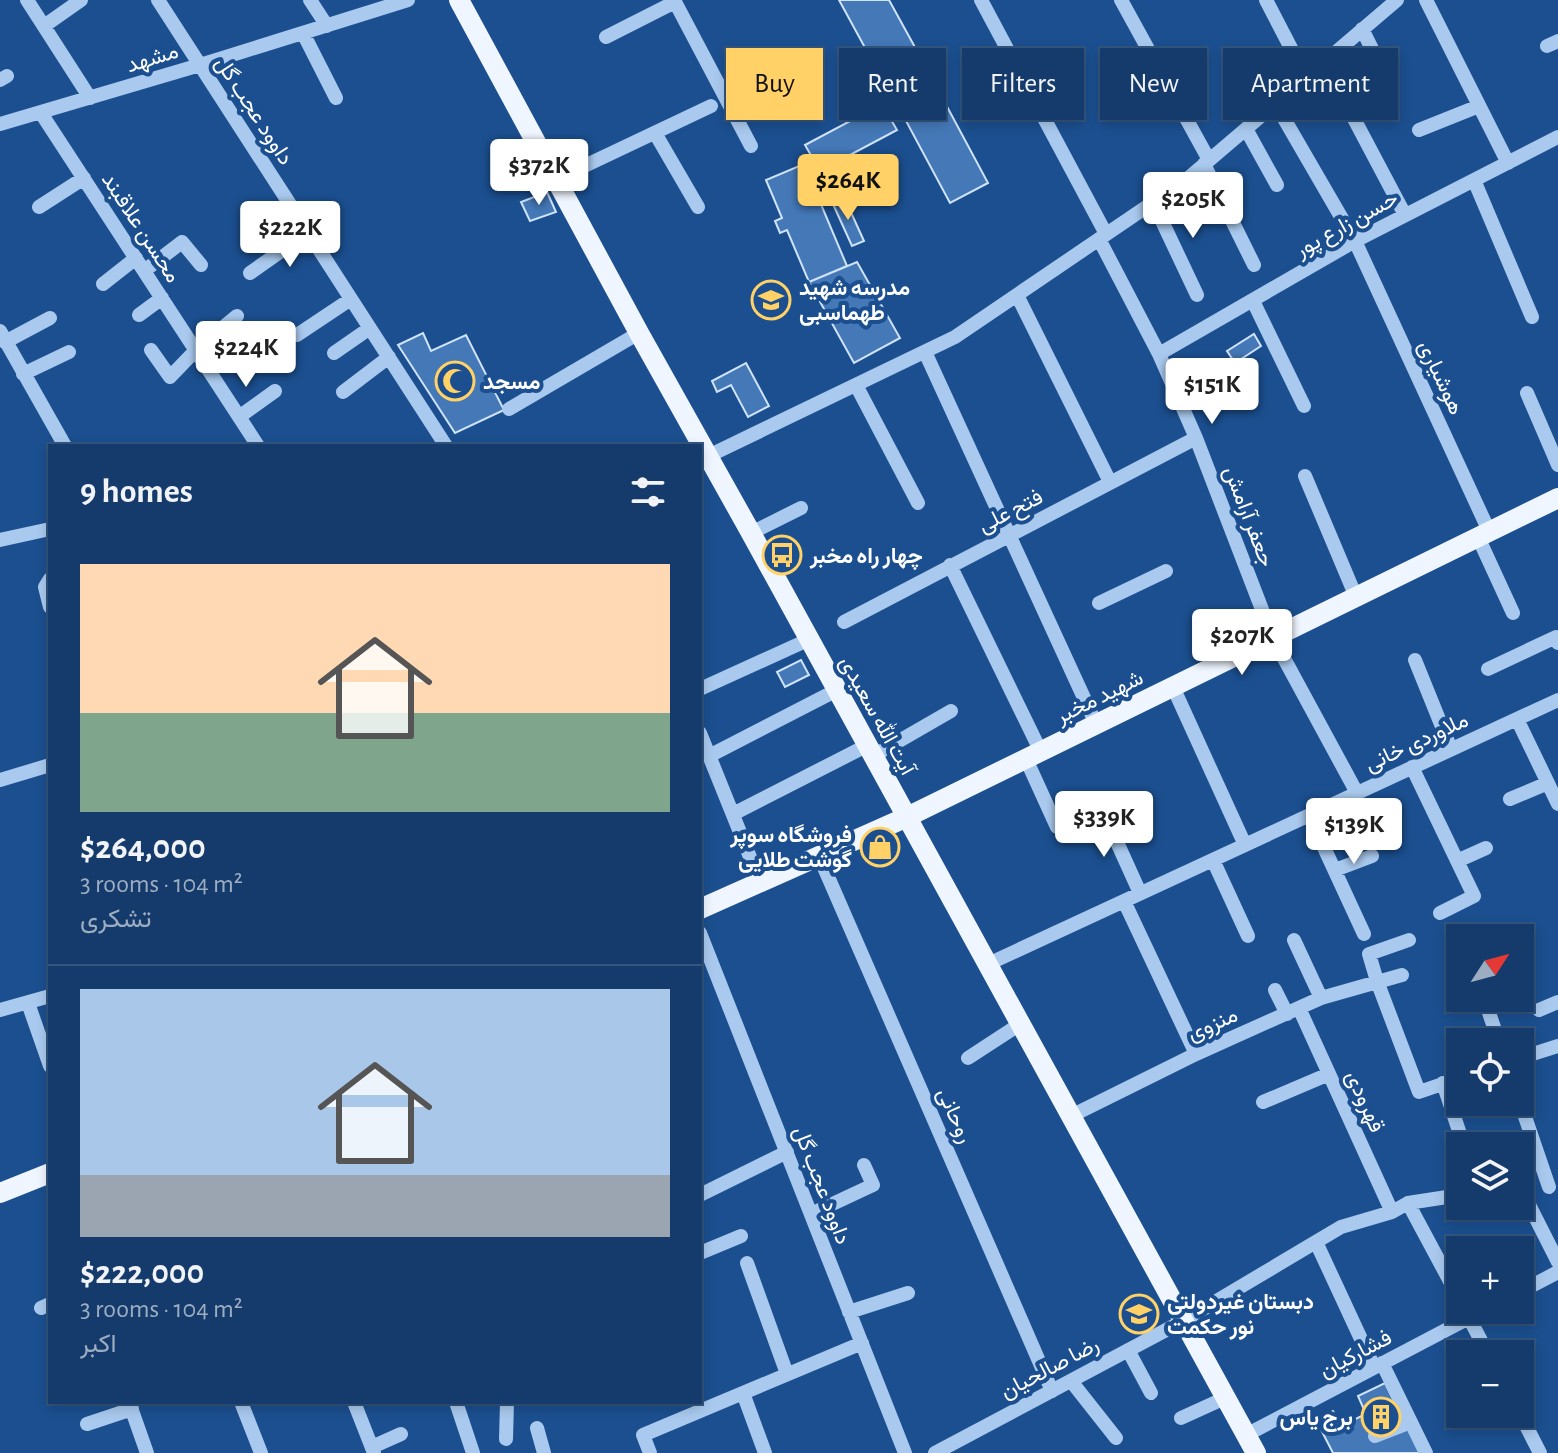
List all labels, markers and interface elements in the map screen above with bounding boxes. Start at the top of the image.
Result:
street label: مشهد [124,40,181,78]
chip: Buy [726,48,823,120]
chip: Rent [839,48,946,120]
chip: Filters [962,48,1084,120]
chip: New [1100,48,1207,120]
chip: Apartment [1223,48,1398,120]
street label: داوود عجب گل [209,52,297,170]
pin: $372K [483,139,595,207]
text: $372K [508,152,570,178]
pin: $264K [792,154,904,222]
text: $264K [816,167,880,193]
street label: محسن علاقبند [96,169,185,288]
pin: $205K [1137,172,1249,240]
text: $205K [1161,185,1225,211]
street label: حسن زارع پور [1290,187,1403,264]
pin: $222K [234,201,346,269]
text: $222K [258,214,322,240]
place label: مدرسه شهید طهماسبی [799,277,910,326]
school or university icon: مدرسه شهید طهماسبی [750,279,792,321]
pin: $224K [190,321,302,389]
text: $224K [214,334,278,360]
street label: هوشیاری [1413,337,1468,419]
pin: $151K [1156,358,1268,426]
mosque icon: مسجد [434,360,476,402]
place label: مسجد [483,371,540,395]
text: $151K [1184,371,1240,397]
street label: جعفر آرامش [1218,463,1278,570]
icon: filters [626,470,670,514]
text: 9 homes [80,475,193,509]
street label: فتح علی [975,485,1048,539]
bus stop icon: چهار راه مخبر [761,534,803,576]
place label: چهار راه مخبر [809,545,923,571]
pin: $207K [1186,609,1298,677]
icon: home [303,616,447,760]
text: $207K [1210,622,1274,648]
street label: آیت الله سعیدی [834,651,922,781]
street label: شهید مخبر [1051,666,1148,730]
street label: ملاوردی خانی [1361,708,1472,777]
pin: $339K [1048,791,1160,859]
pin: $139K [1298,798,1410,866]
text: $339K [1073,804,1135,830]
text: $139K [1324,811,1384,837]
place label: فروشگاه سوپر گوشت طلایی [729,824,852,873]
shop icon: فروشگاه سوپر گوشت طلایی [859,826,901,868]
text: $264,000 [80,831,206,865]
text: 3 rooms · 104 m² [80,871,243,897]
text: تشکری [80,906,152,932]
north arrow [1446,924,1534,1012]
map controls [1446,924,1534,1428]
street label: منزوی [1184,1003,1242,1046]
button: locate [1446,1028,1534,1116]
icon: home [303,1041,447,1185]
street label: قهرودی [1340,1067,1388,1136]
street label: روحانی [931,1084,977,1147]
street label: داوود عجب گل [788,1123,855,1248]
button: layers [1446,1132,1534,1220]
button: + [1446,1236,1534,1324]
text: $222,000 [80,1256,204,1290]
place label: دبستان غیردولتی نور حکمت [1167,1291,1314,1340]
school or university icon: دبستان غیردولتی نور حکمت [1118,1293,1160,1335]
text: 3 rooms · 104 m² [80,1296,243,1322]
street label: فشارکیان [1316,1326,1396,1384]
text: اکبر [80,1331,117,1357]
street label: رضا صالحیان [997,1333,1103,1405]
button: − [1446,1340,1534,1428]
building icon: برج یاس [1360,1396,1402,1438]
place label: برج یاس [1280,1407,1353,1432]

